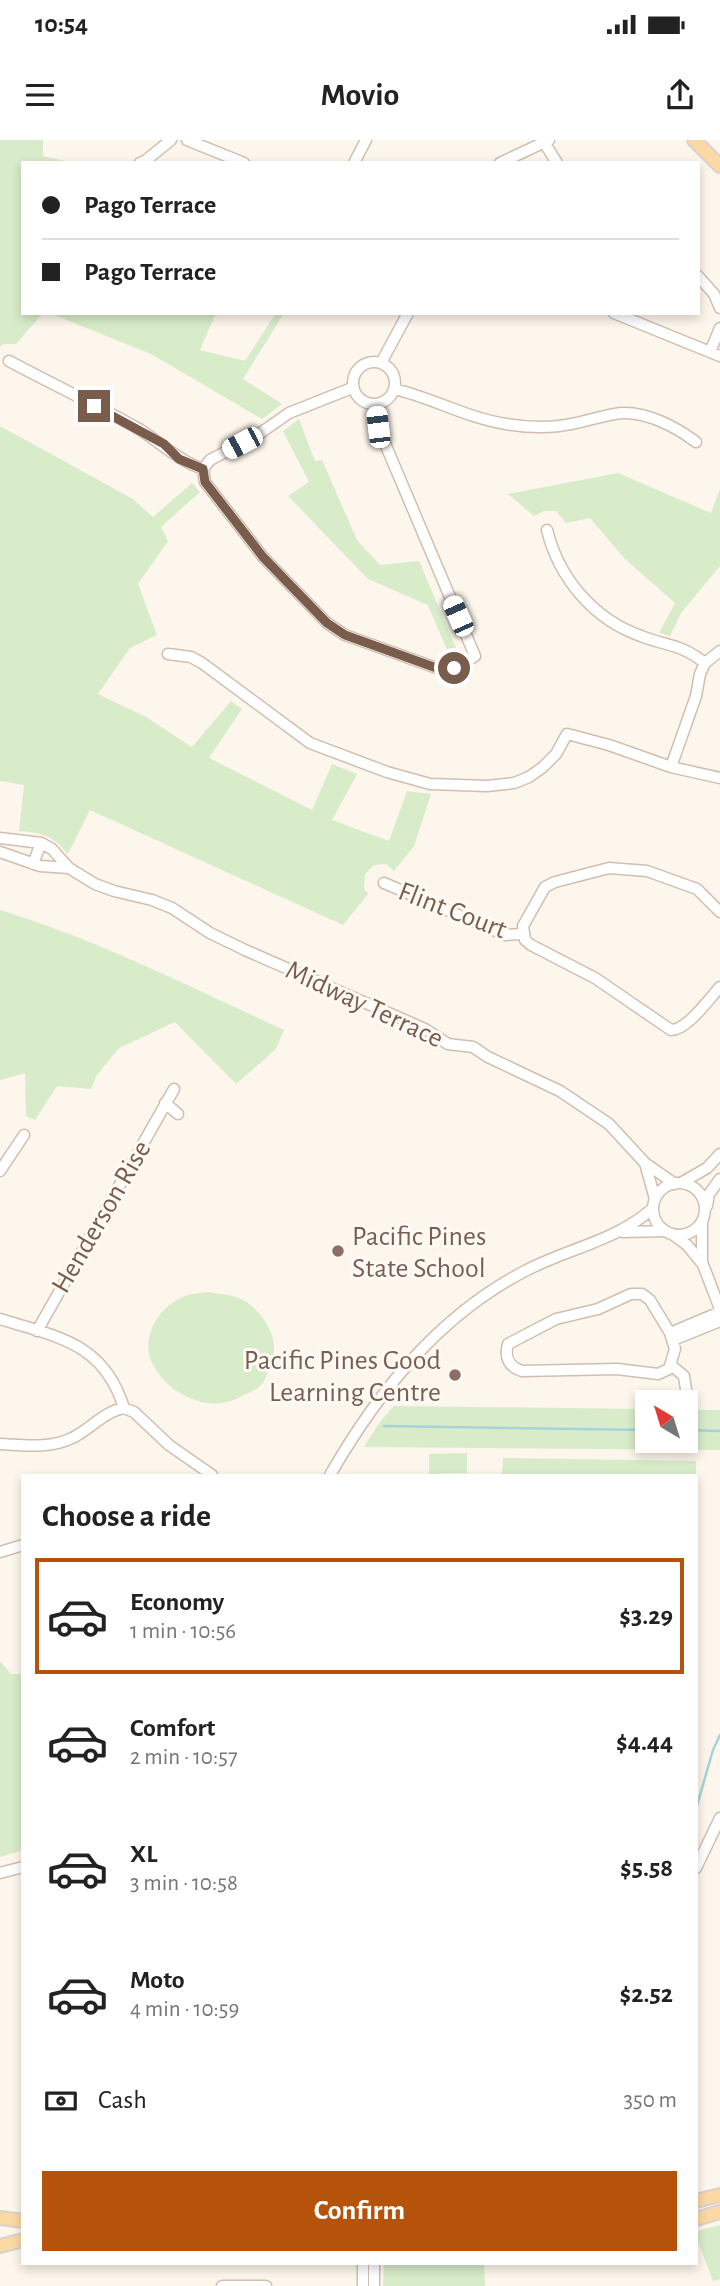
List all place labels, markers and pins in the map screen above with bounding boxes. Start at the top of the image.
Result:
place label: Pacific Pines State School [352,1223,486,1283]
marker: Pacific Pines State School [330,1243,346,1259]
place label: Pacific Pines Good Learning Centre [244,1347,441,1407]
marker: Pacific Pines Good Learning Centre [447,1367,463,1383]

